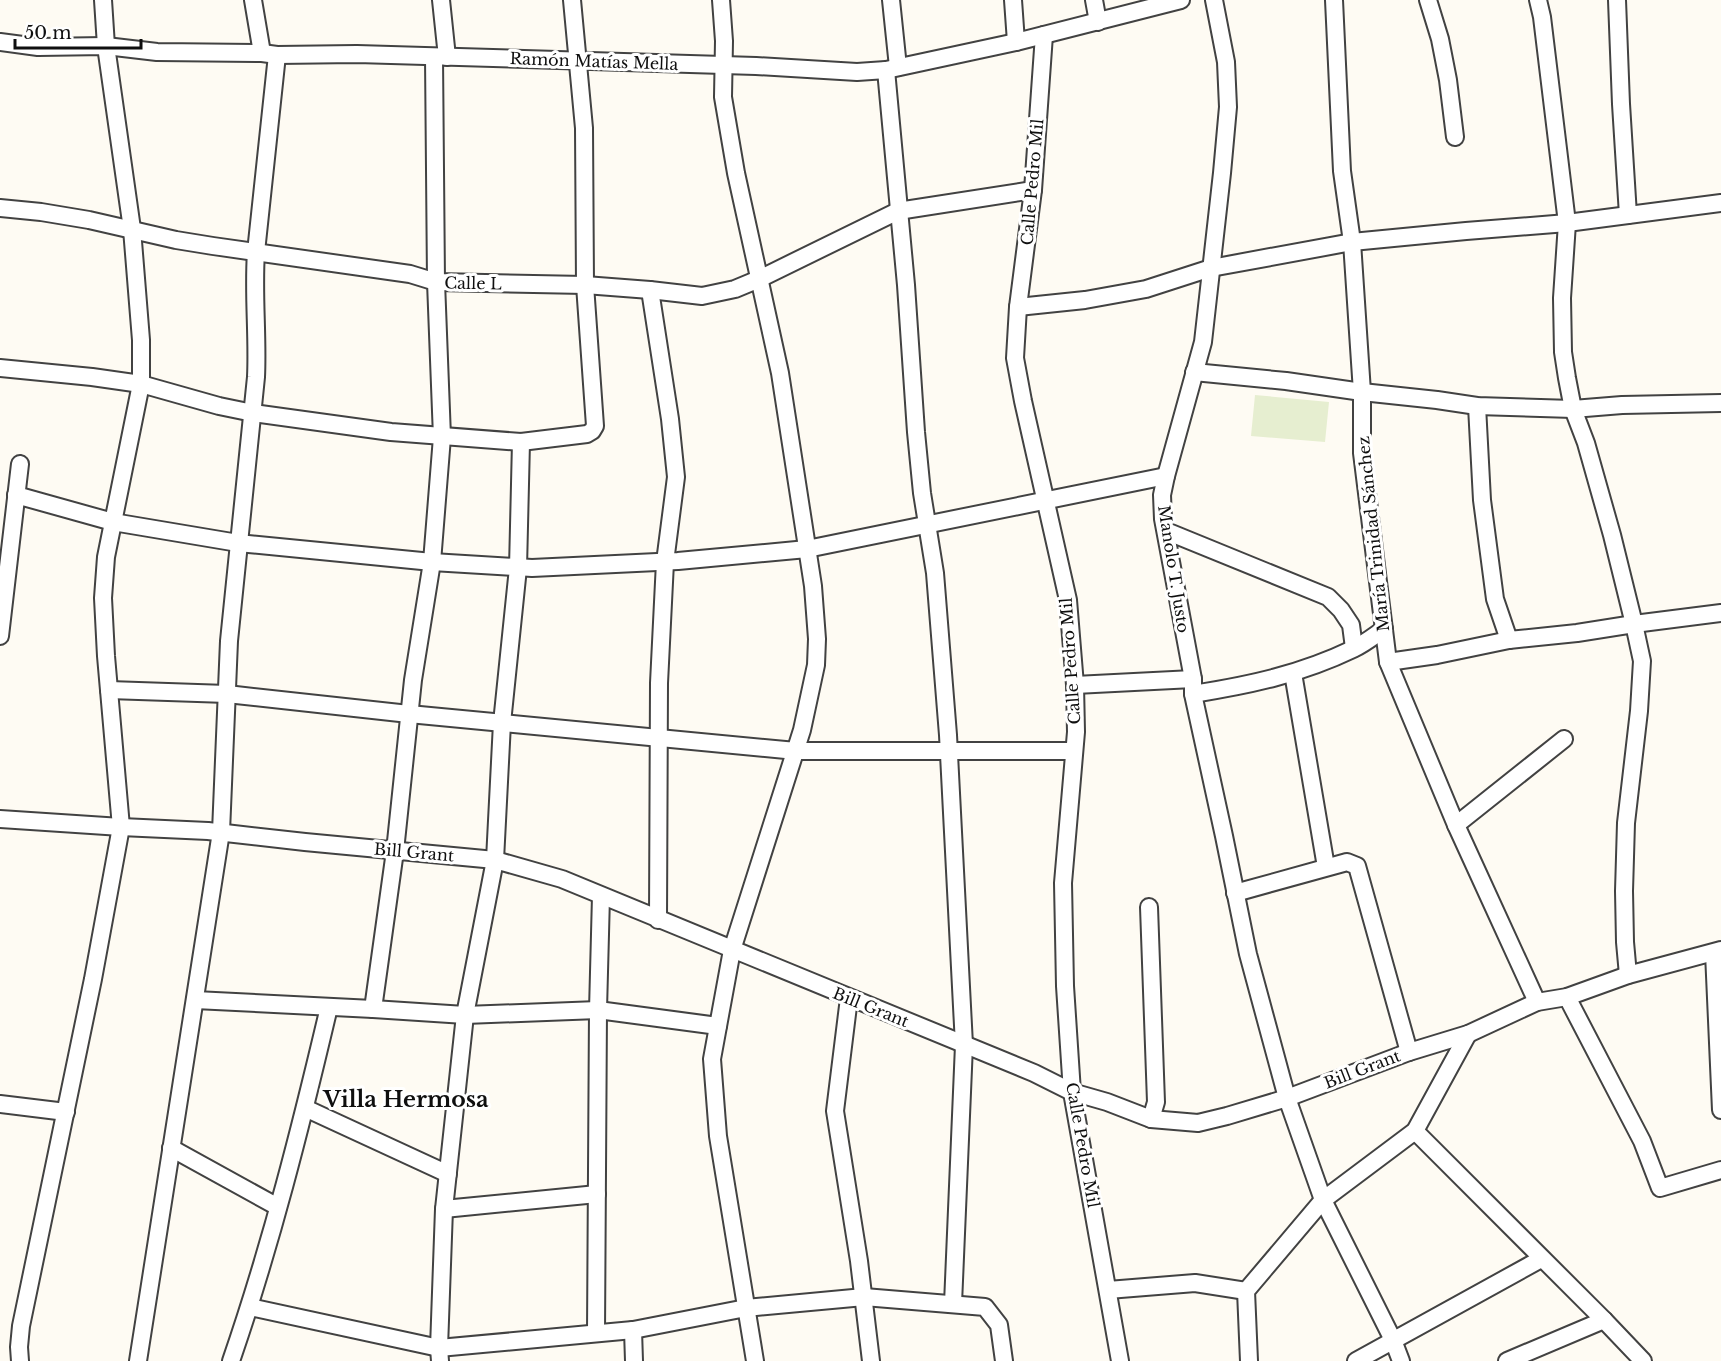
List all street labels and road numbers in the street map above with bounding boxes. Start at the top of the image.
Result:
street label: Ramón Matías Mella [509,48,679,74]
street label: Calle Pedro Mil [1017,118,1047,246]
street label: Calle L [444,272,502,294]
street label: María Trinidad Sánchez [1353,435,1393,633]
street label: Manolo T. Justo [1154,504,1194,634]
street label: Calle Pedro Mil [1056,597,1084,725]
street label: Bill Grant [373,839,455,865]
street label: Bill Grant [830,983,912,1031]
street label: Bill Grant [1321,1045,1403,1093]
street label: Calle Pedro Mil [1062,1081,1104,1209]

